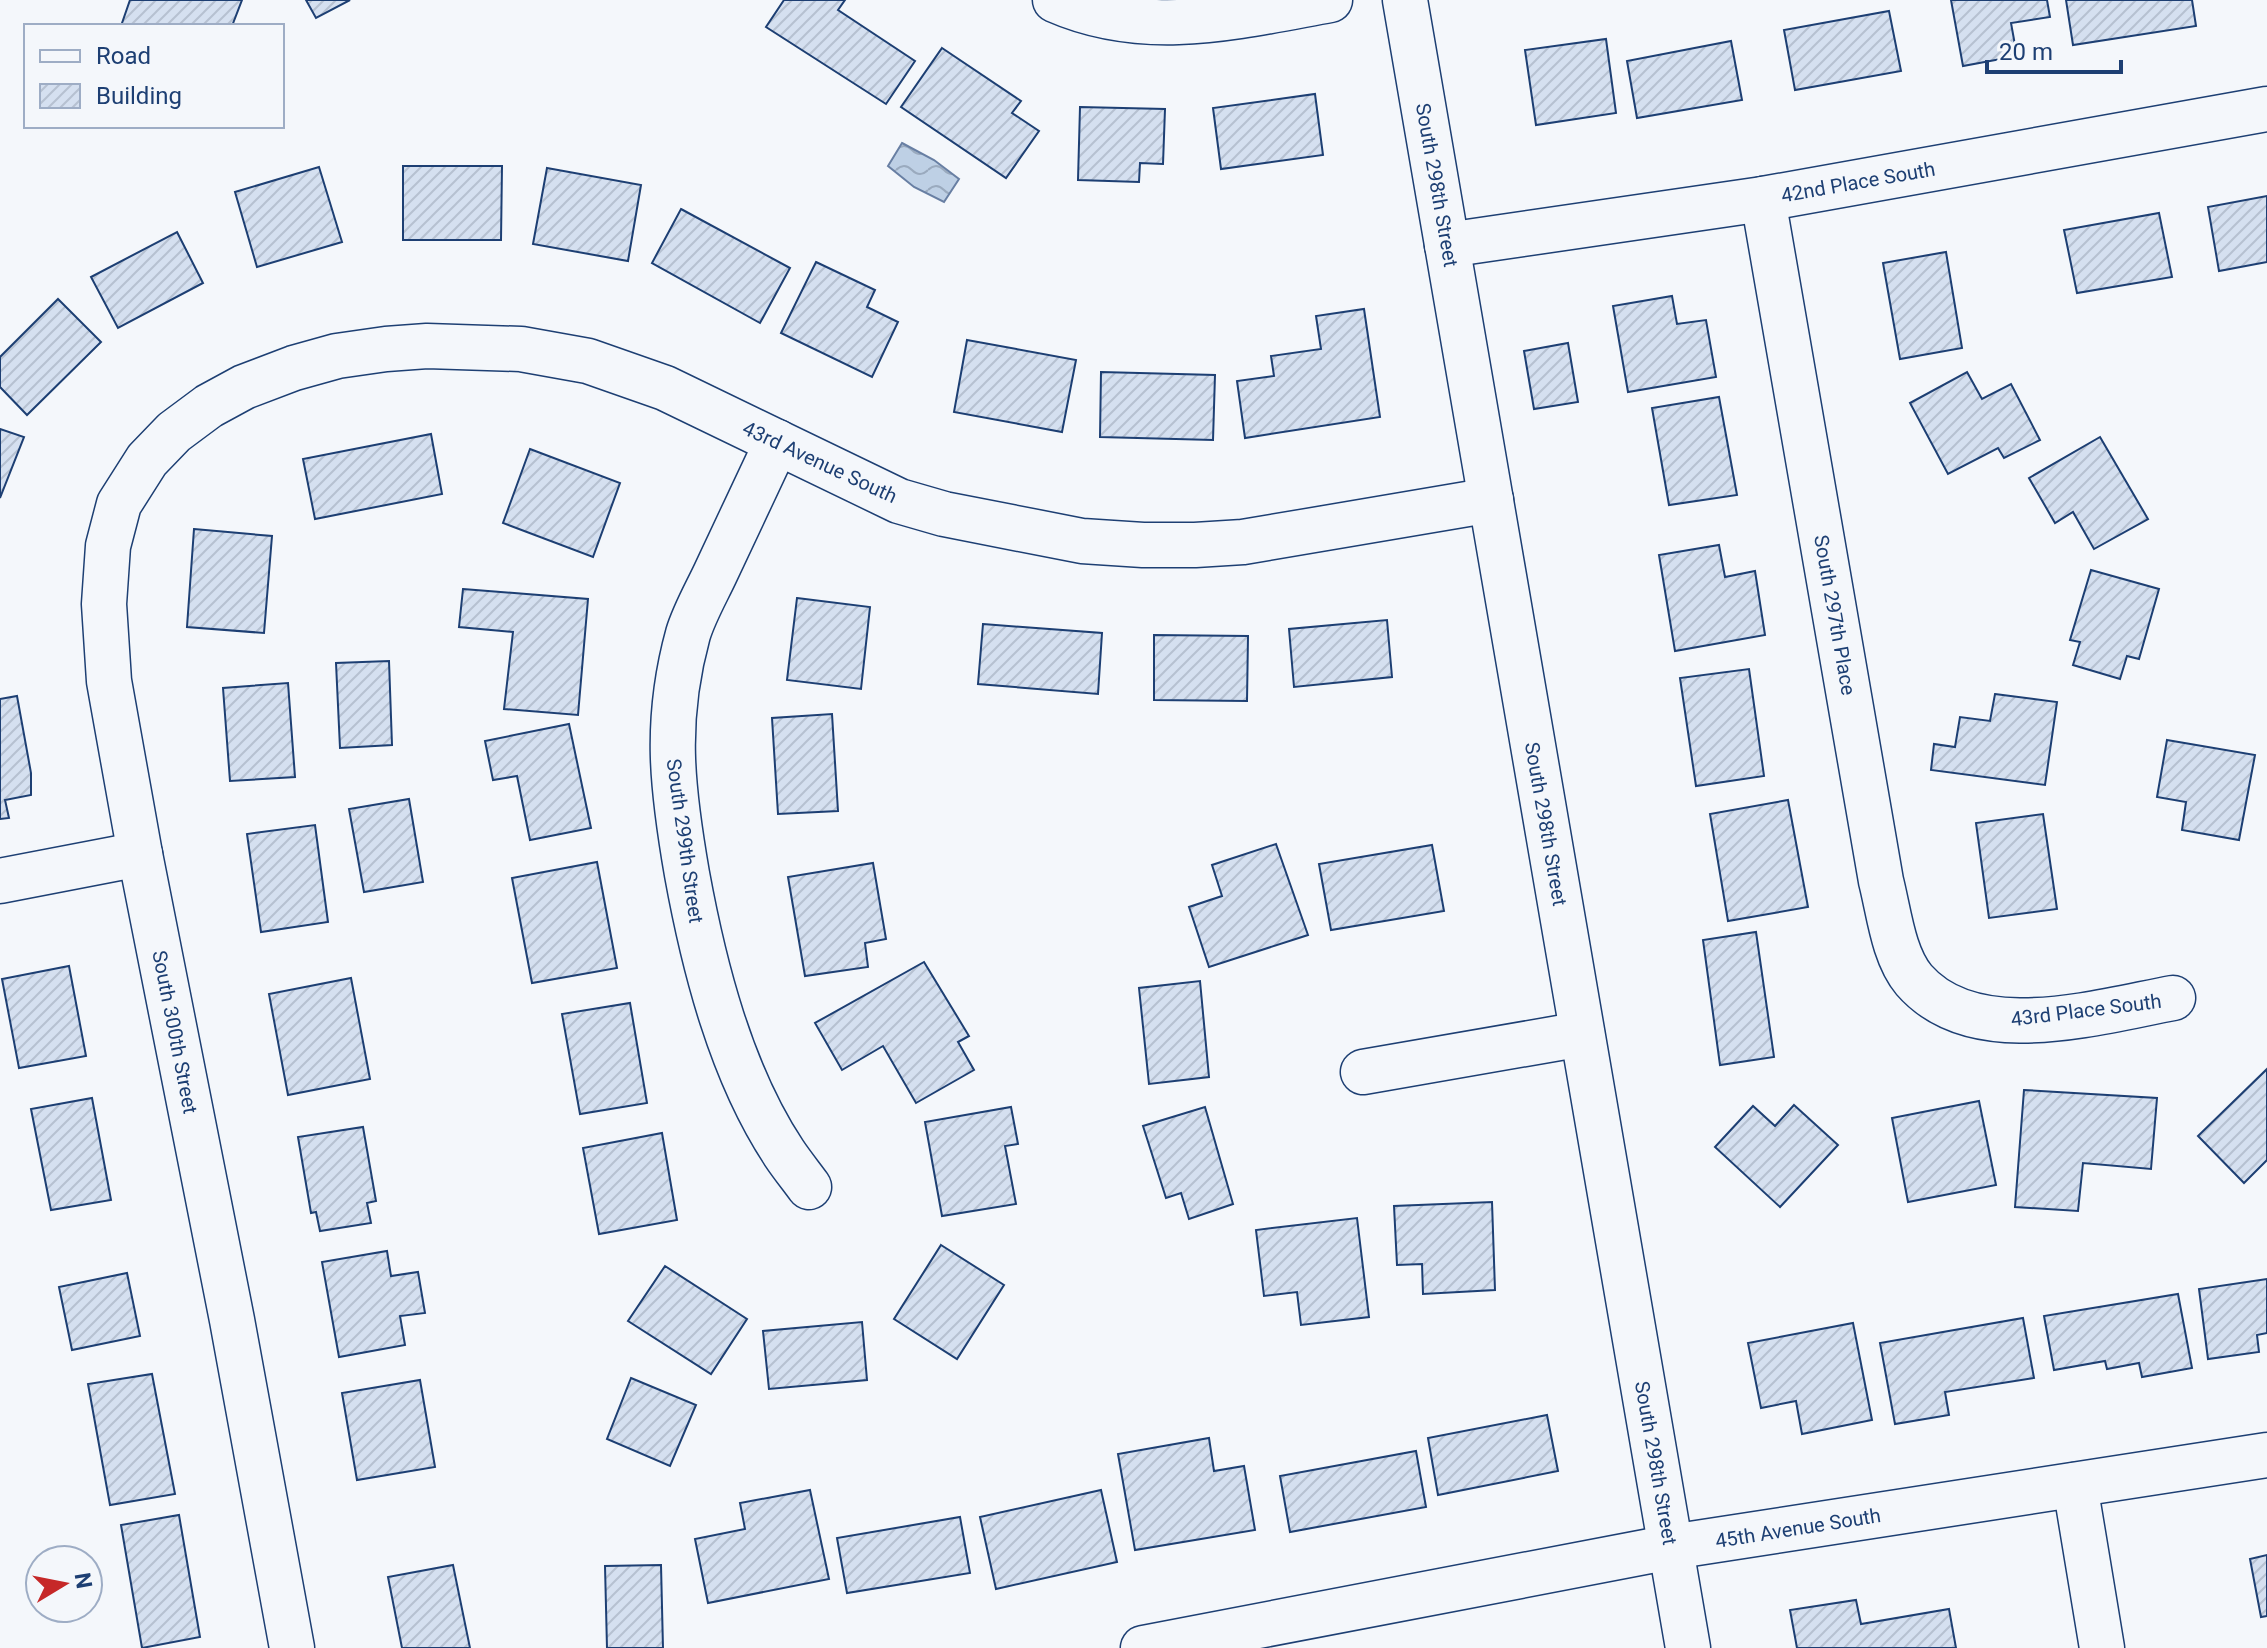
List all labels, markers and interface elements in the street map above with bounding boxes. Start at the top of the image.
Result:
legend [24,24,284,128]
scale bar [1987,24,2121,74]
text: 20 m [1999,38,2053,66]
text: Road [96,42,151,70]
text: Building [96,82,182,110]
street label: South 298th Street [1411,101,1463,269]
street label: 42nd Place South [1779,157,1937,207]
street label: 43rd Avenue South [739,416,901,508]
street label: South 297th Place [1809,533,1861,697]
street label: South 298th Street [1520,740,1572,908]
street label: South 299th Street [662,757,708,925]
street label: South 300th Street [147,948,203,1116]
street label: 43rd Place South [2009,989,2163,1031]
street label: South 298th Street [1630,1379,1682,1547]
street label: 45th Avenue South [1714,1503,1882,1553]
north arrow [24,1544,104,1624]
text: N [70,1571,97,1590]

